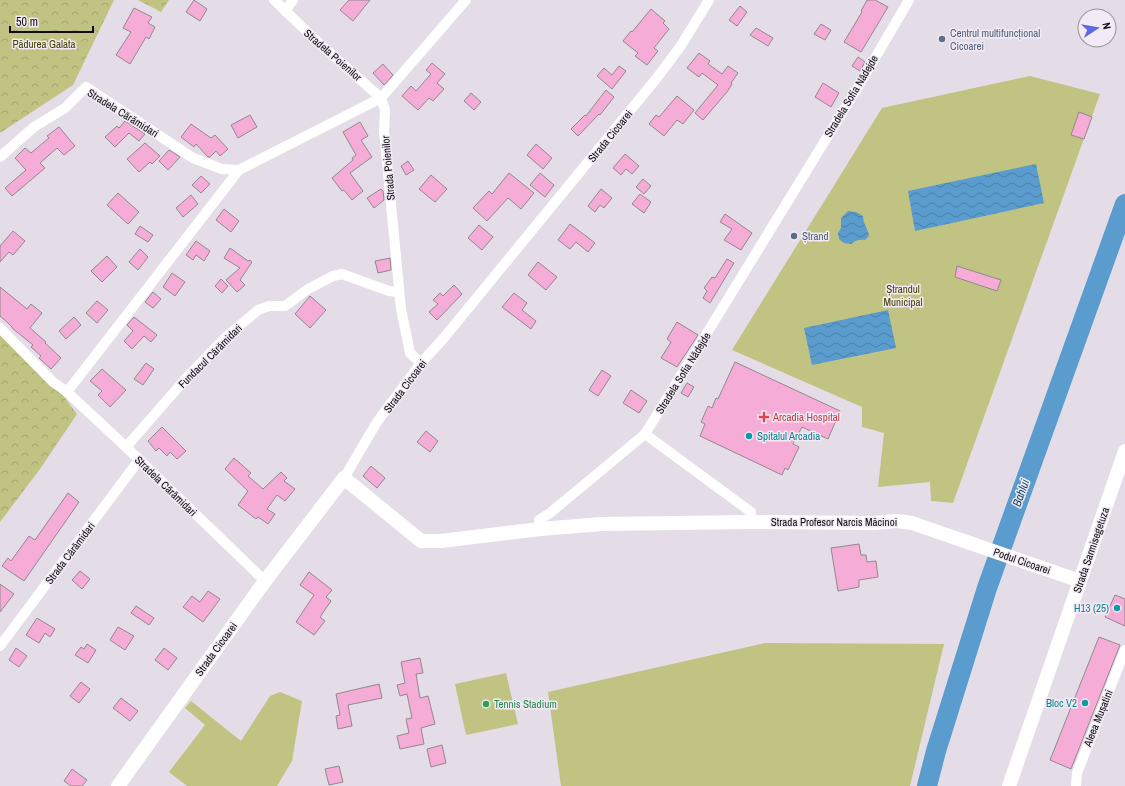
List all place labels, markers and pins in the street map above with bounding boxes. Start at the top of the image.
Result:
place label: Centrul multifuncțional Cicoarei [950,26,1040,53]
marker: Centrul multifuncțional Cicoarei [937,34,947,44]
place label: Ștrand [802,229,829,243]
marker: Ștrand [789,231,799,241]
place label: Arcadia Hospital [772,410,840,424]
marker: Arcadia Hospital [758,411,770,423]
place label: Spitalul Arcadia [757,429,820,443]
marker: Spitalul Arcadia [744,431,754,441]
place label: H13 (25) [1074,601,1109,615]
marker: H13 (25) [1112,603,1122,613]
place label: Bloc V2 [1046,696,1077,710]
place label: Tennis Stadium [494,697,557,711]
marker: Bloc V2 [1080,698,1090,708]
marker: Tennis Stadium [481,699,491,709]

